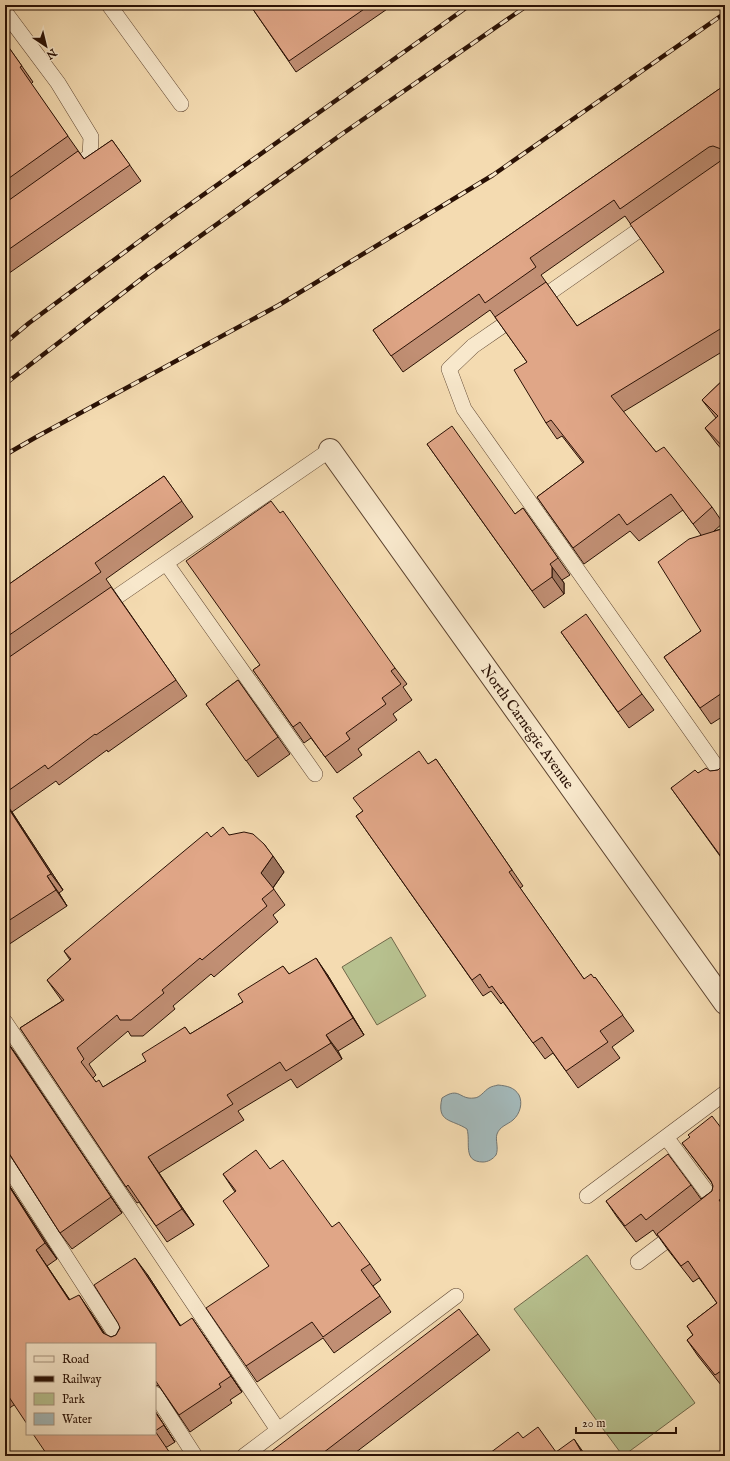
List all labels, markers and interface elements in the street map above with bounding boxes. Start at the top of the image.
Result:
north arrow [26,26,66,66]
text: N [43,44,60,62]
street label: North Carnegie Avenue [477,661,579,793]
legend [26,1343,156,1435]
text: Road [62,1352,90,1367]
text: Railway [62,1372,101,1387]
text: Park [62,1392,85,1407]
scale bar [576,1409,676,1435]
text: Water [62,1412,93,1427]
text: 20 m [582,1416,605,1431]

